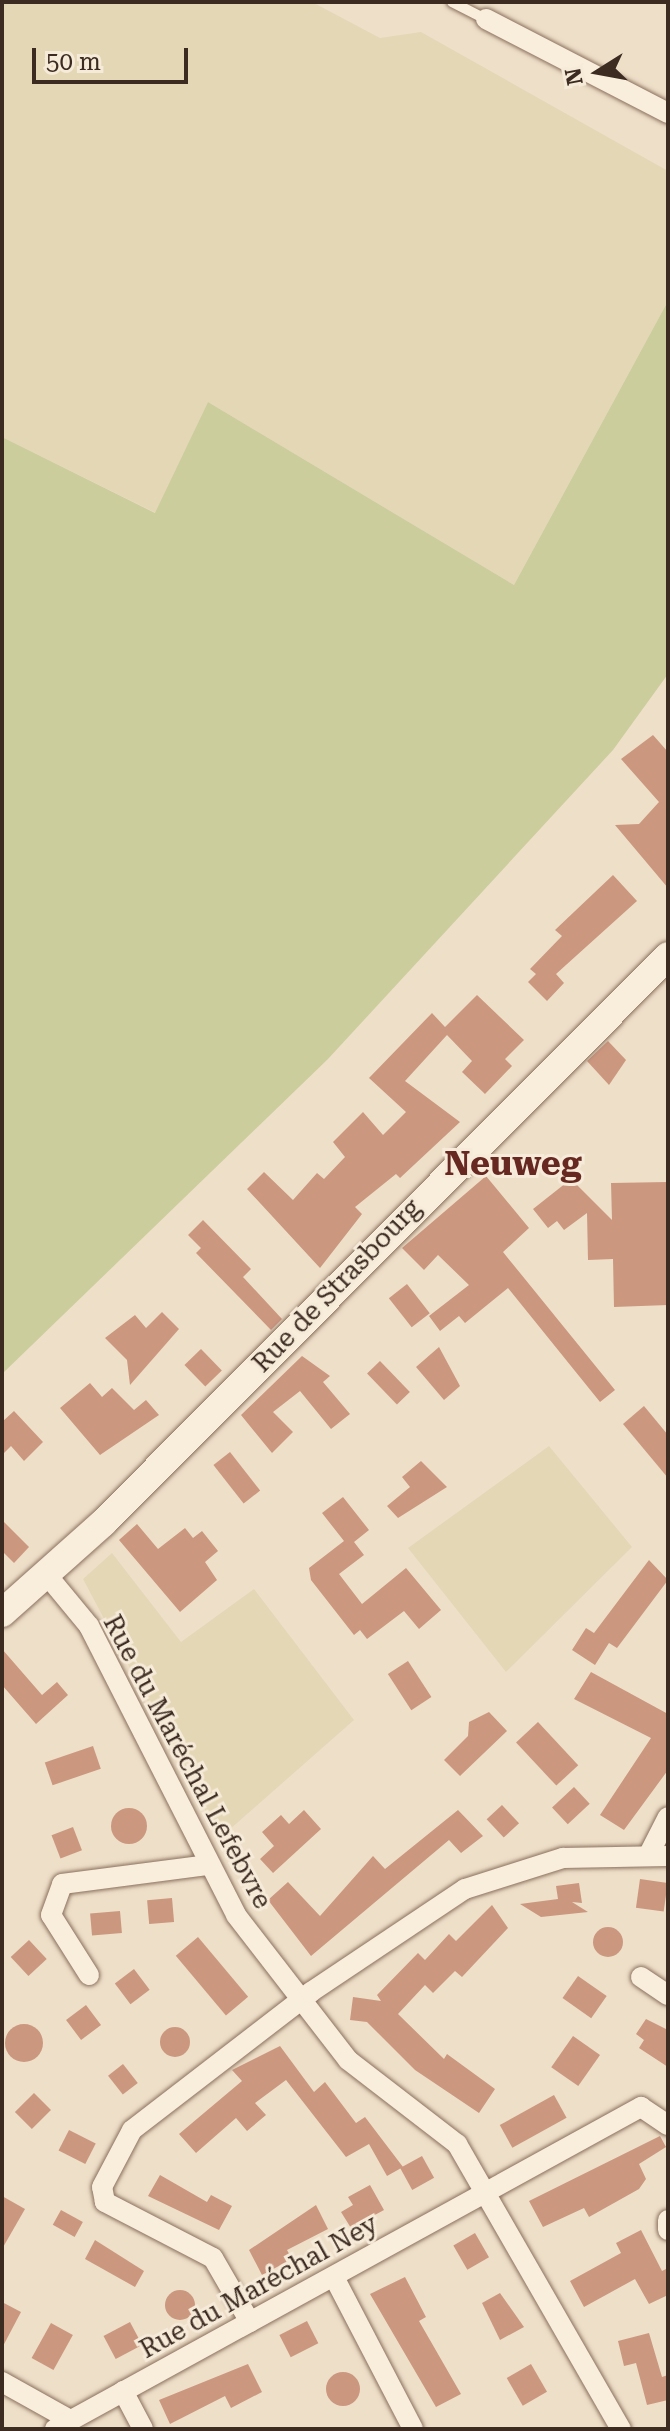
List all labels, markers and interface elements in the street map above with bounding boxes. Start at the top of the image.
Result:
scale bar [36,32,192,82]
north arrow [558,32,638,112]
text: 50 m [46,48,101,76]
text: N [560,66,588,87]
district label: Neuweg [444,1144,582,1184]
street label: Rue de Strasbourg [246,1193,428,1379]
street label: Rue du Maréchal Lefebvre [96,1610,278,1914]
street label: Rue du Maréchal Ney [134,2209,384,2365]

